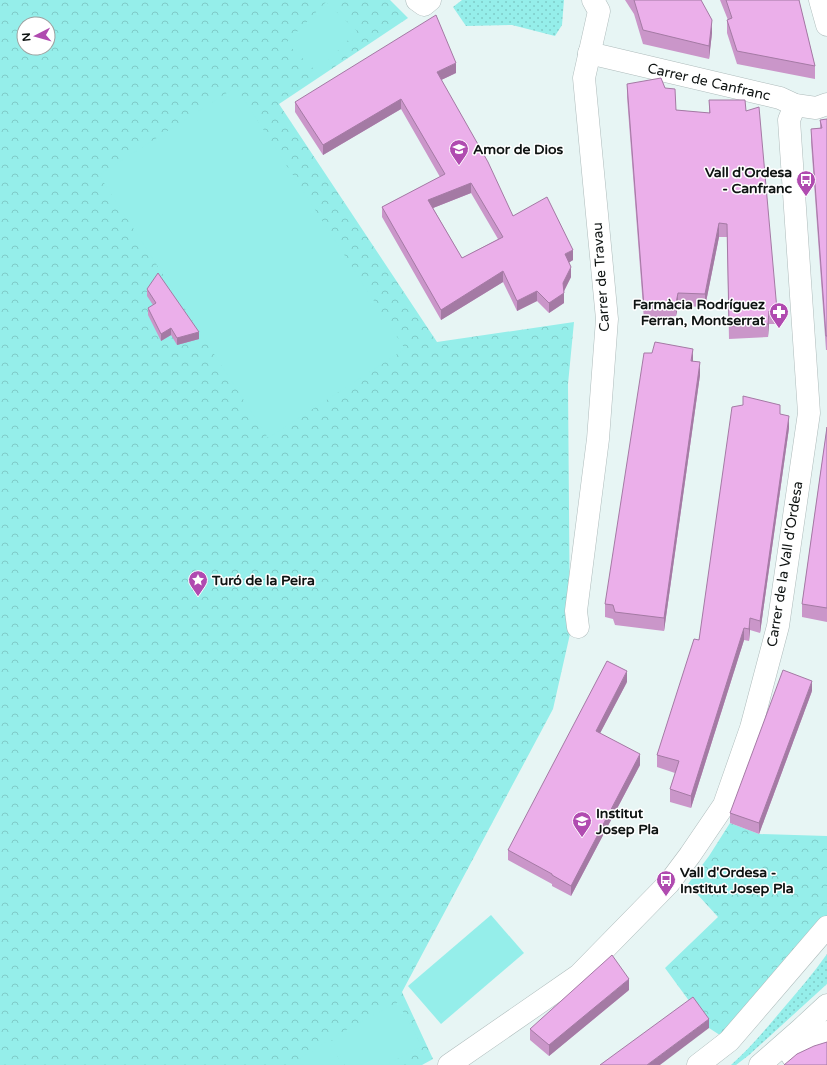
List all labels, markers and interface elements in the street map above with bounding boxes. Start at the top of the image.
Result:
north arrow [16,16,56,56]
text: N [20,32,33,42]
street label: Carrer de Canfranc [646,60,772,104]
school or university icon: Amor de Dios [448,138,470,166]
place label: Amor de Dios [473,141,563,158]
place label: Vall d'Ordesa - Canfranc [705,164,793,197]
bus stop icon: Vall d'Ordesa - Canfranc [795,169,817,197]
street label: Carrer de Travau [589,222,613,332]
place label: Farmàcia Rodríguez Ferran, Montserrat [633,296,766,329]
pharmacy icon: Farmàcia Rodríguez Ferran, Montserrat [768,301,790,329]
street label: Carrer de la Vall d'Ordesa [763,480,807,648]
place icon: Turó de la Peira [187,569,209,597]
place label: Turó de la Peira [211,572,315,589]
place label: Institut Josep Pla [595,805,659,838]
school or university icon: Institut Josep Pla [571,810,593,838]
place label: Vall d'Ordesa - Institut Josep Pla [680,864,794,897]
bus stop icon: Vall d'Ordesa - Institut Josep Pla [655,869,677,897]

